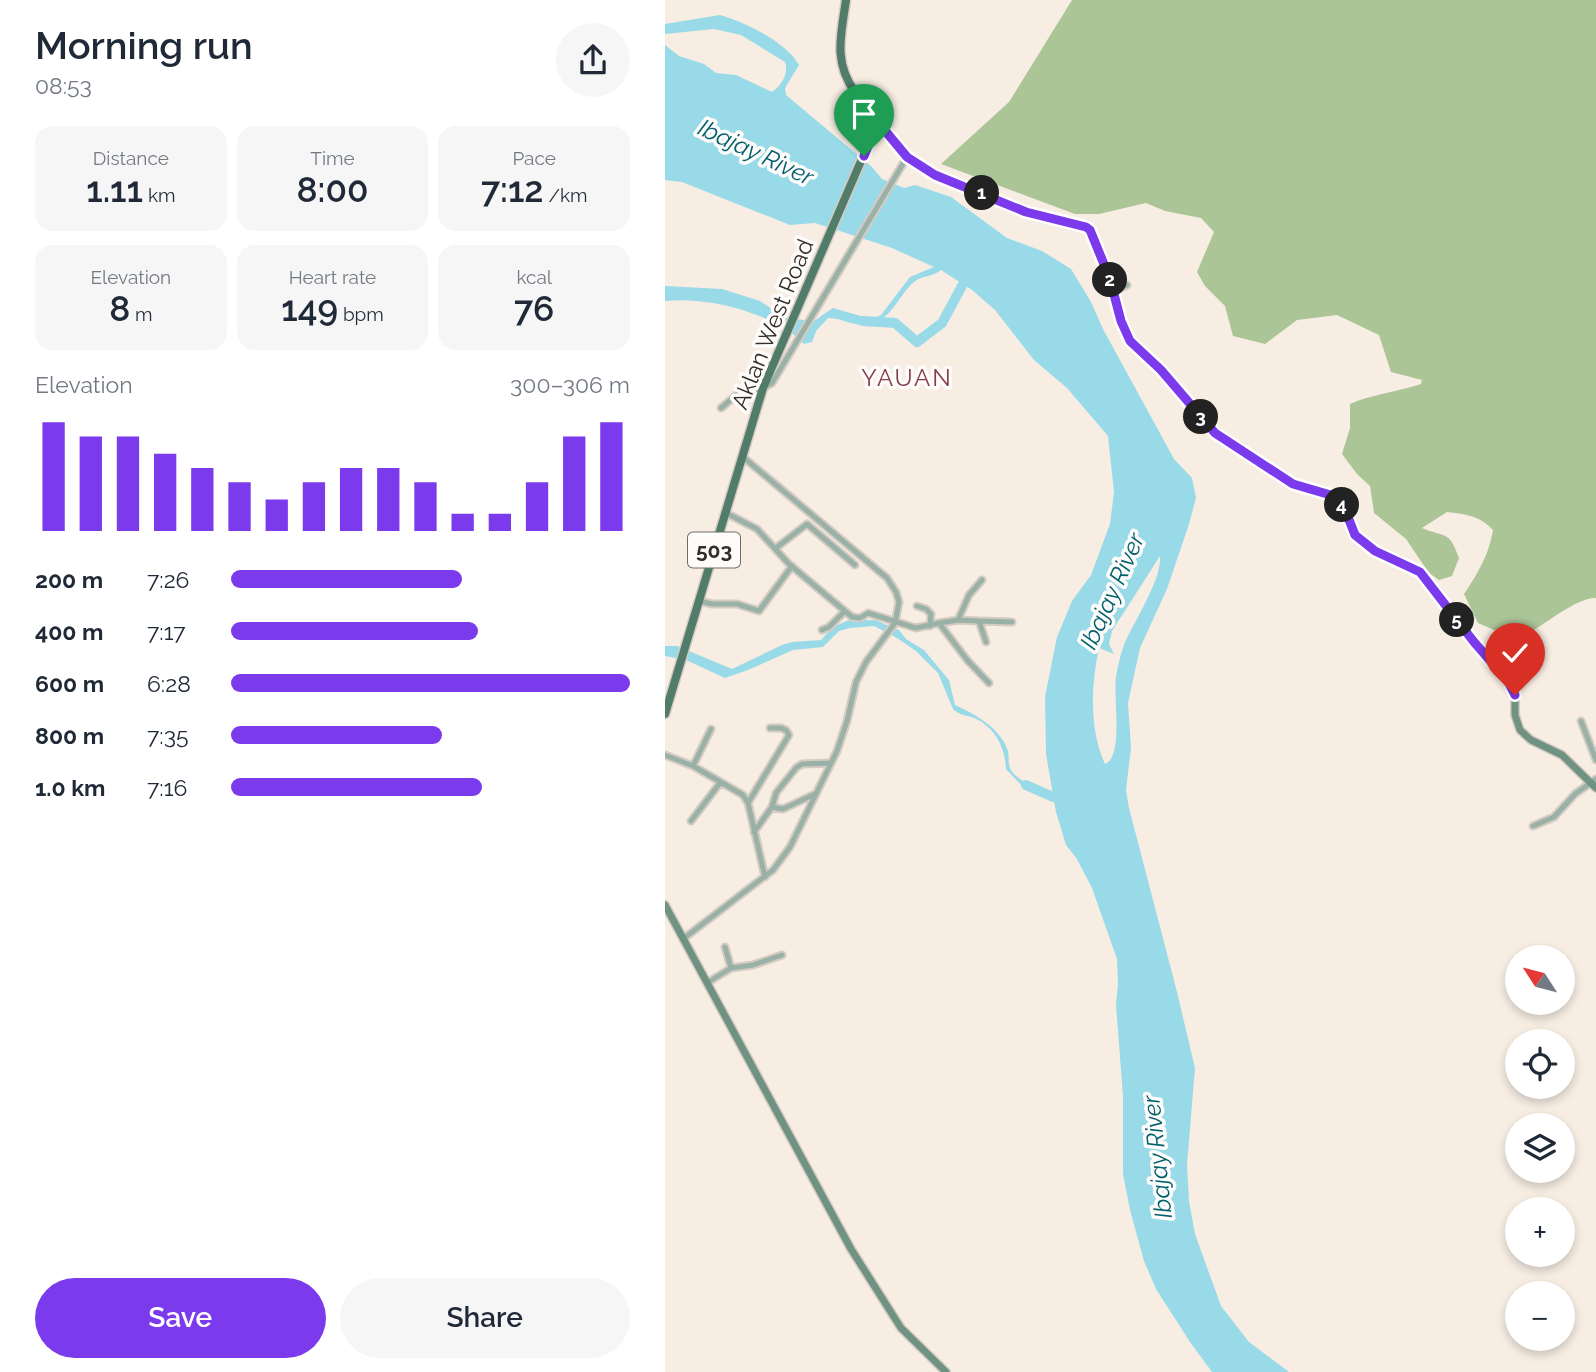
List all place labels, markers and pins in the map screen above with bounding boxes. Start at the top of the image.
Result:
pin [834,84,894,156]
pin: 1 [965,176,999,210]
pin: 2 [1093,262,1127,298]
pin: 3 [1183,400,1219,434]
pin: 4 [1325,488,1359,522]
pin: 5 [1439,602,1475,638]
pin [1485,623,1545,695]

